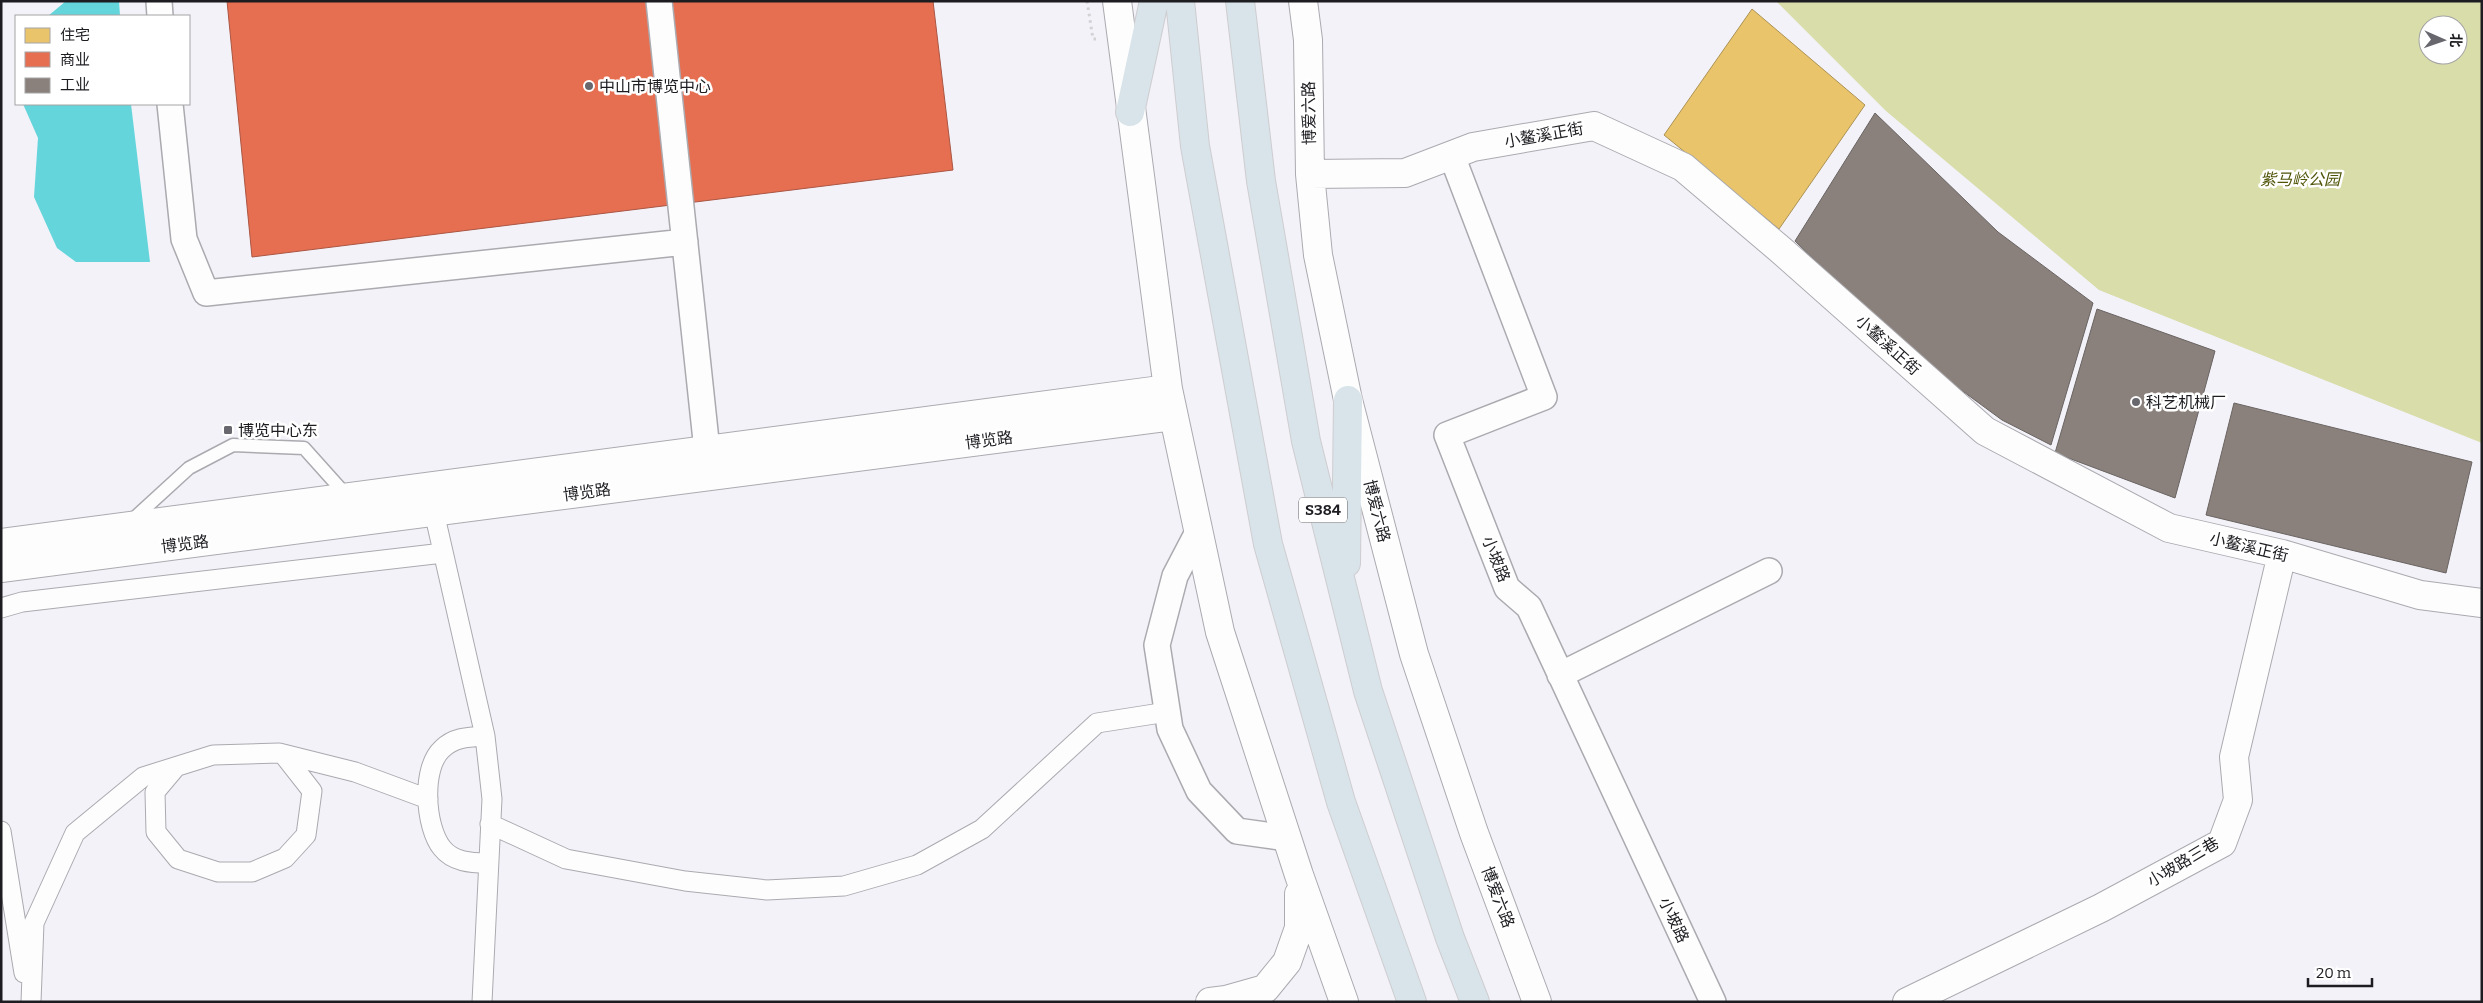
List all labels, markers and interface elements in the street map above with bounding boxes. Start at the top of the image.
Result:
legend [15,15,190,105]
north arrow [2418,15,2468,65]
text: 住宅 [60,26,90,44]
text: 北 [2447,33,2464,48]
text: 商业 [60,51,90,69]
text: 工业 [60,76,90,94]
place label: 中山市博览中心 [599,77,711,96]
marker: 中山市博览中心 [583,80,595,92]
street label: 博爱六路 [1299,81,1319,145]
street label: 小鳌溪正街 [1503,119,1585,151]
park label: 紫马岭公园 [2260,170,2342,189]
street label: 小鳌溪正街 [1852,311,1924,379]
place label: 科艺机械厂 [2146,393,2226,412]
marker: 科艺机械厂 [2130,396,2142,408]
place label: 博览中心东 [238,421,318,440]
marker: 博览中心东 [222,424,234,436]
street label: 博览路 [964,428,1014,452]
street label: 博爱六路 [1360,478,1394,544]
street label: 博览路 [562,480,612,504]
road number: S384 [1299,498,1347,522]
street label: 小鳌溪正街 [2208,529,2290,565]
street label: 博览路 [160,532,210,556]
street label: 小坡路 [1478,533,1514,585]
street label: 小坡路三巷 [2144,833,2222,891]
street label: 博爱六路 [1478,864,1518,930]
street label: 小坡路 [1655,894,1693,946]
scale bar [2308,956,2372,988]
text: 20 m [2316,964,2352,982]

